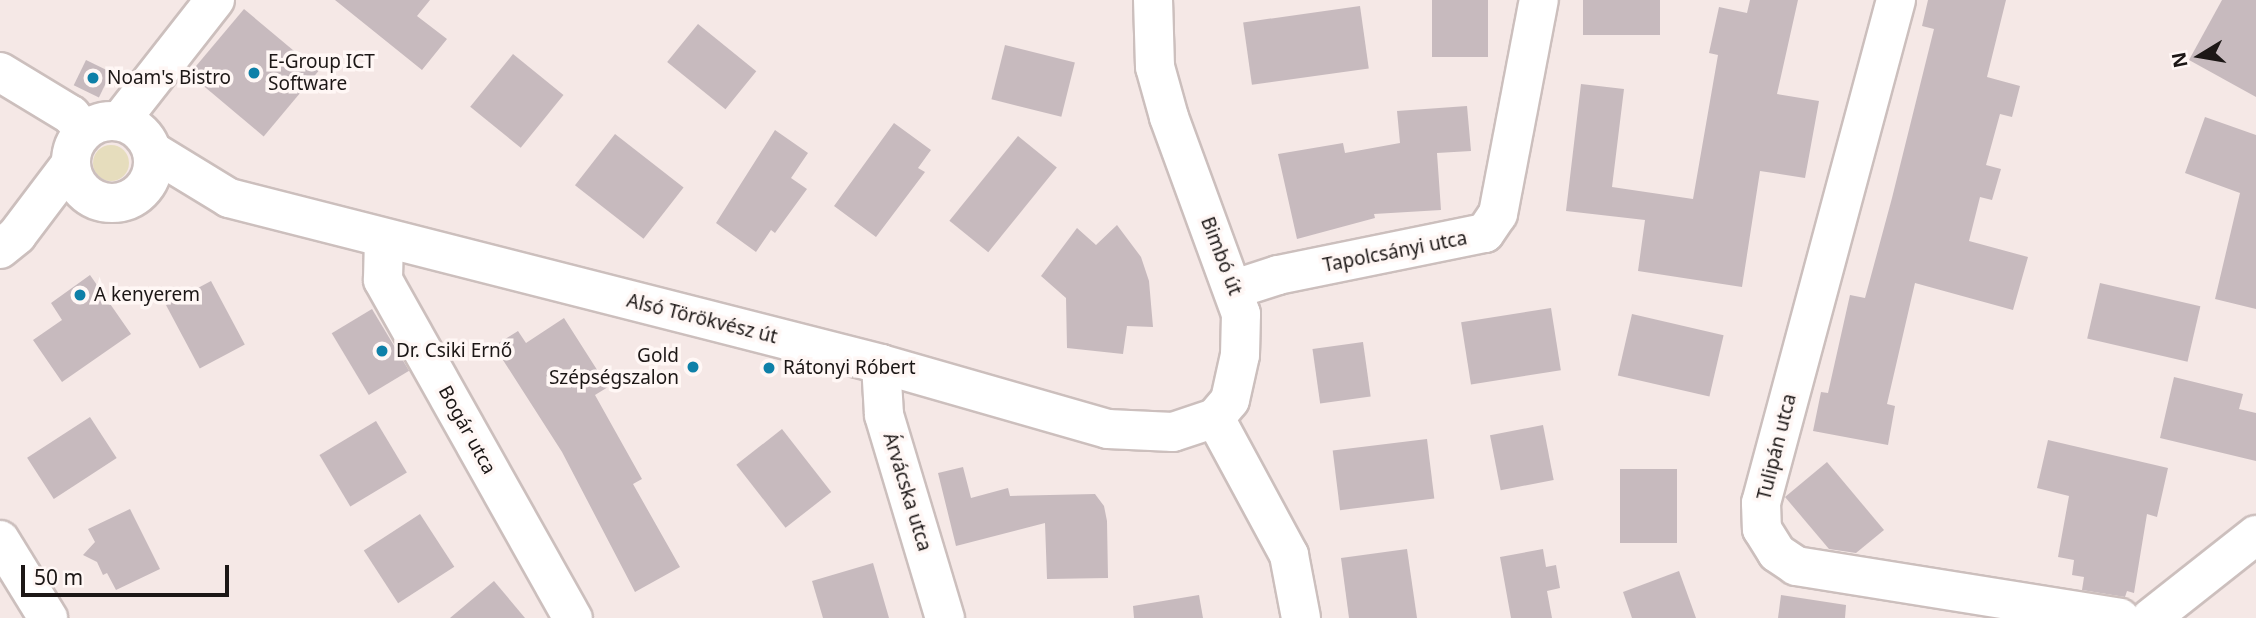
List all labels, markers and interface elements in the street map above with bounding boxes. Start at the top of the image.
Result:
north arrow [2165,21,2235,91]
text: N [2165,50,2194,70]
place label: E-Group ICT Software [268,51,375,95]
marker: E-Group ICT Software [246,65,262,81]
place label: Noam's Bistro [107,67,231,89]
marker: Noam's Bistro [85,70,101,86]
street label: Bimbó út [1196,214,1246,298]
street label: Tapolcsányi utca [1321,227,1469,277]
place label: A kenyerem [94,284,200,306]
marker: A kenyerem [72,287,88,303]
street label: Alsó Törökvész út [624,289,780,349]
place label: Dr. Csiki Ernő [396,340,512,362]
marker: Dr. Csiki Ernő [374,343,390,359]
place label: Gold Szépségszalon [549,345,679,389]
place label: Rátonyi Róbert [783,357,916,379]
marker: Gold Szépségszalon [685,359,701,375]
marker: Rátonyi Róbert [761,360,777,376]
street label: Bogár utca [433,382,501,478]
street label: Tulipán utca [1753,392,1801,502]
street label: Árvácska utca [878,430,936,554]
scale bar [24,552,233,596]
text: 50 m [34,563,83,591]

